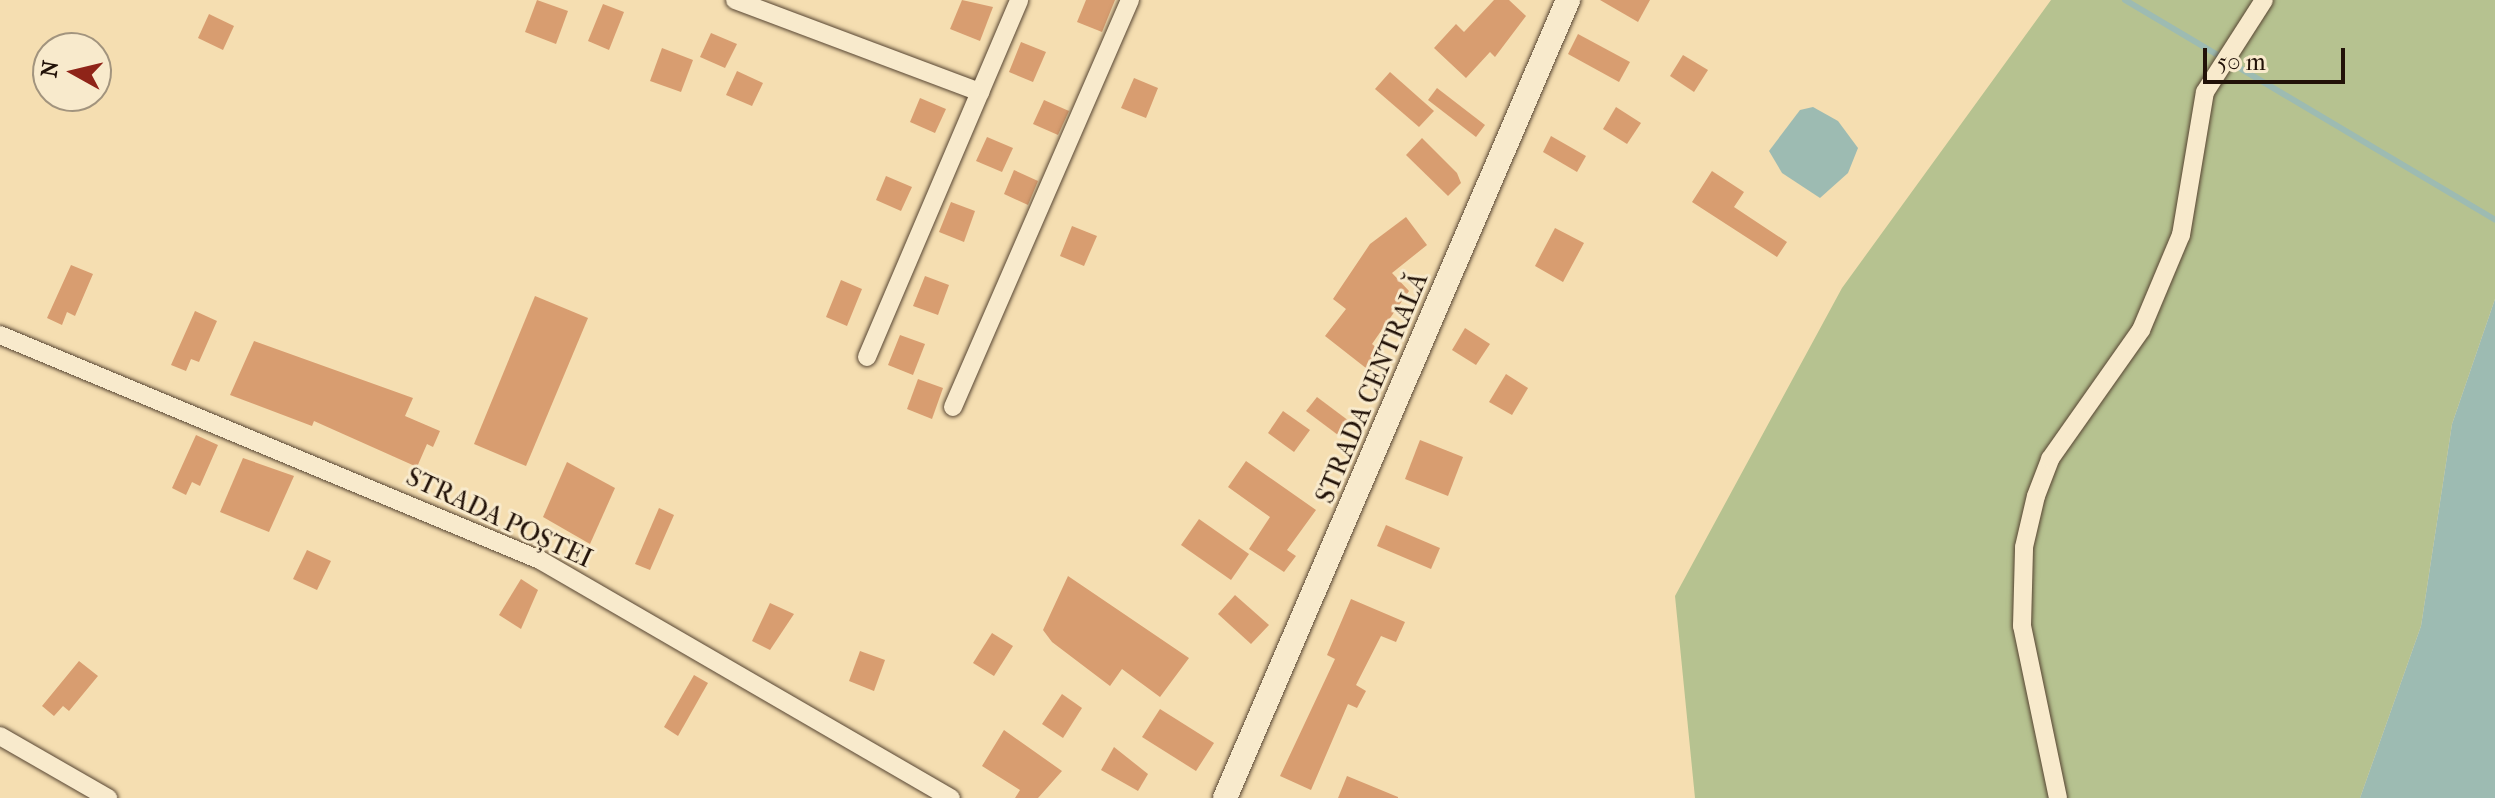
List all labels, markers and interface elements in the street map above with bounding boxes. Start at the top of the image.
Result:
north arrow [32,32,112,112]
scale bar [2207,32,2349,82]
text: 50 m [2217,48,2266,76]
text: N [36,59,64,79]
street label: STRADA CENTRALĂ [1309,268,1435,508]
street label: STRADA POȘTEI [401,461,597,575]

